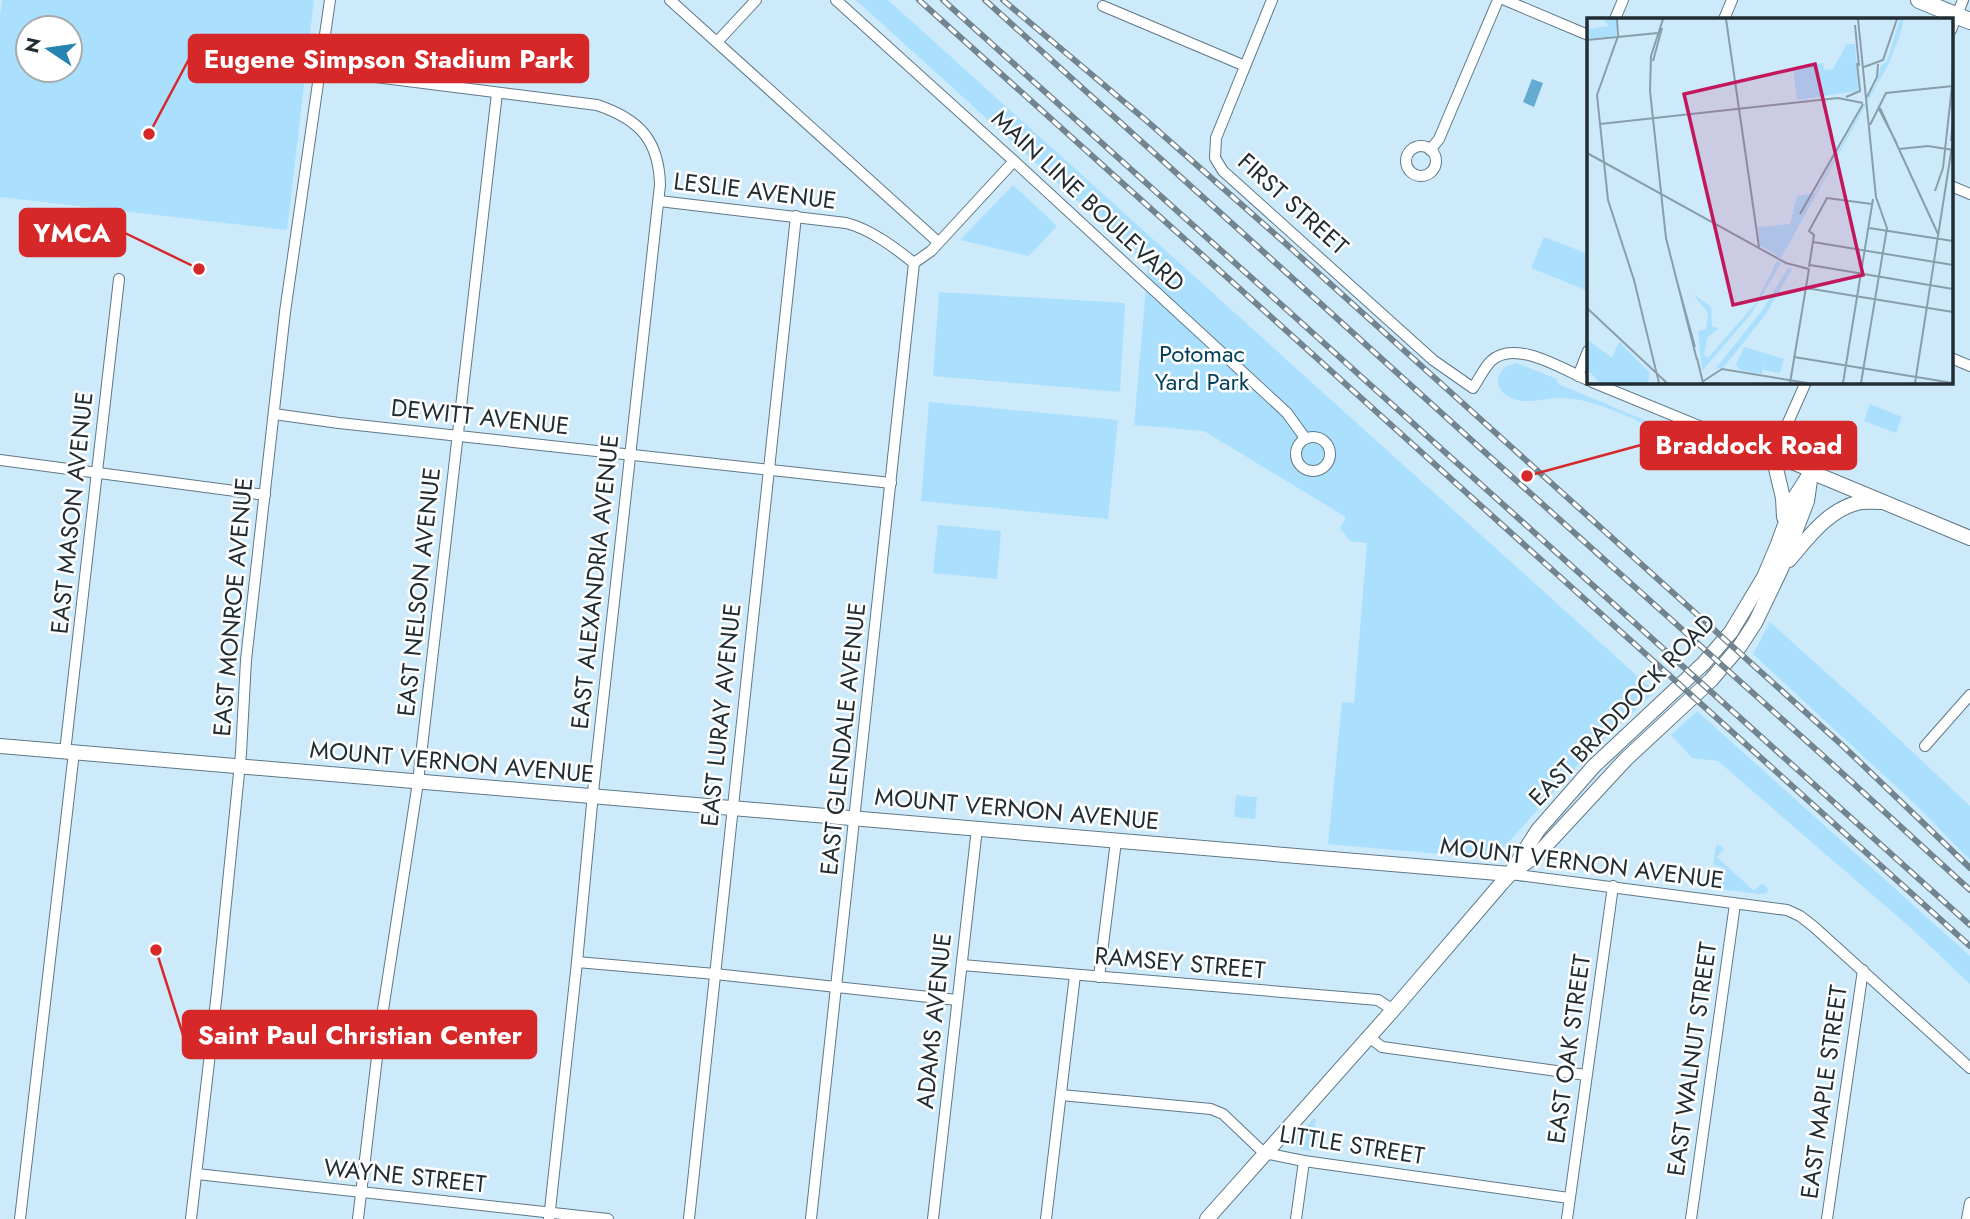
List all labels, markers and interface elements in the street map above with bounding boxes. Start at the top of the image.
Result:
north arrow [14,14,84,84]
inset map [1587,18,1952,383]
text: N [18,35,48,56]
callout: Eugene Simpson Stadium Park [189,35,588,82]
text: Eugene Simpson Stadium Park [204,40,574,78]
street label: MAIN LINE BOULEVARD [984,102,1193,300]
street label: FIRST STREET [1230,144,1356,263]
street label: LESLIE AVENUE [672,163,838,218]
callout: YMCA [20,209,125,256]
text: YMCA [32,214,112,252]
park label: Potomac Yard Park [1155,336,1250,399]
street label: EAST MASON AVENUE [41,390,102,636]
street label: DEWITT AVENUE [389,390,571,443]
callout: Braddock Road [1641,422,1856,469]
text: Braddock Road [1655,426,1843,464]
street label: EAST ALEXANDRIA AVENUE [562,433,627,731]
street label: EAST NELSON AVENUE [388,466,449,718]
street label: EAST MONROE AVENUE [204,476,261,738]
street label: EAST GLENDALE AVENUE [811,601,874,877]
street label: EAST LURAY AVENUE [691,602,750,828]
street label: EAST BRADDOCK ROAD [1520,605,1723,814]
street label: MOUNT VERNON AVENUE [308,732,596,791]
street label: MOUNT VERNON AVENUE [873,779,1161,838]
street label: MOUNT VERNON AVENUE [1438,828,1726,897]
street label: ADAMS AVENUE [907,931,960,1110]
street label: RAMSEY STREET [1093,938,1267,987]
street label: EAST WALNUT STREET [1658,940,1725,1178]
street label: EAST OAK STREET [1538,952,1599,1146]
street label: EAST MAPLE STREET [1791,983,1856,1201]
callout: Saint Paul Christian Center [183,1011,536,1058]
text: Saint Paul Christian Center [198,1016,523,1054]
street label: LITTLE STREET [1277,1116,1427,1173]
street label: WAYNE STREET [322,1150,488,1201]

